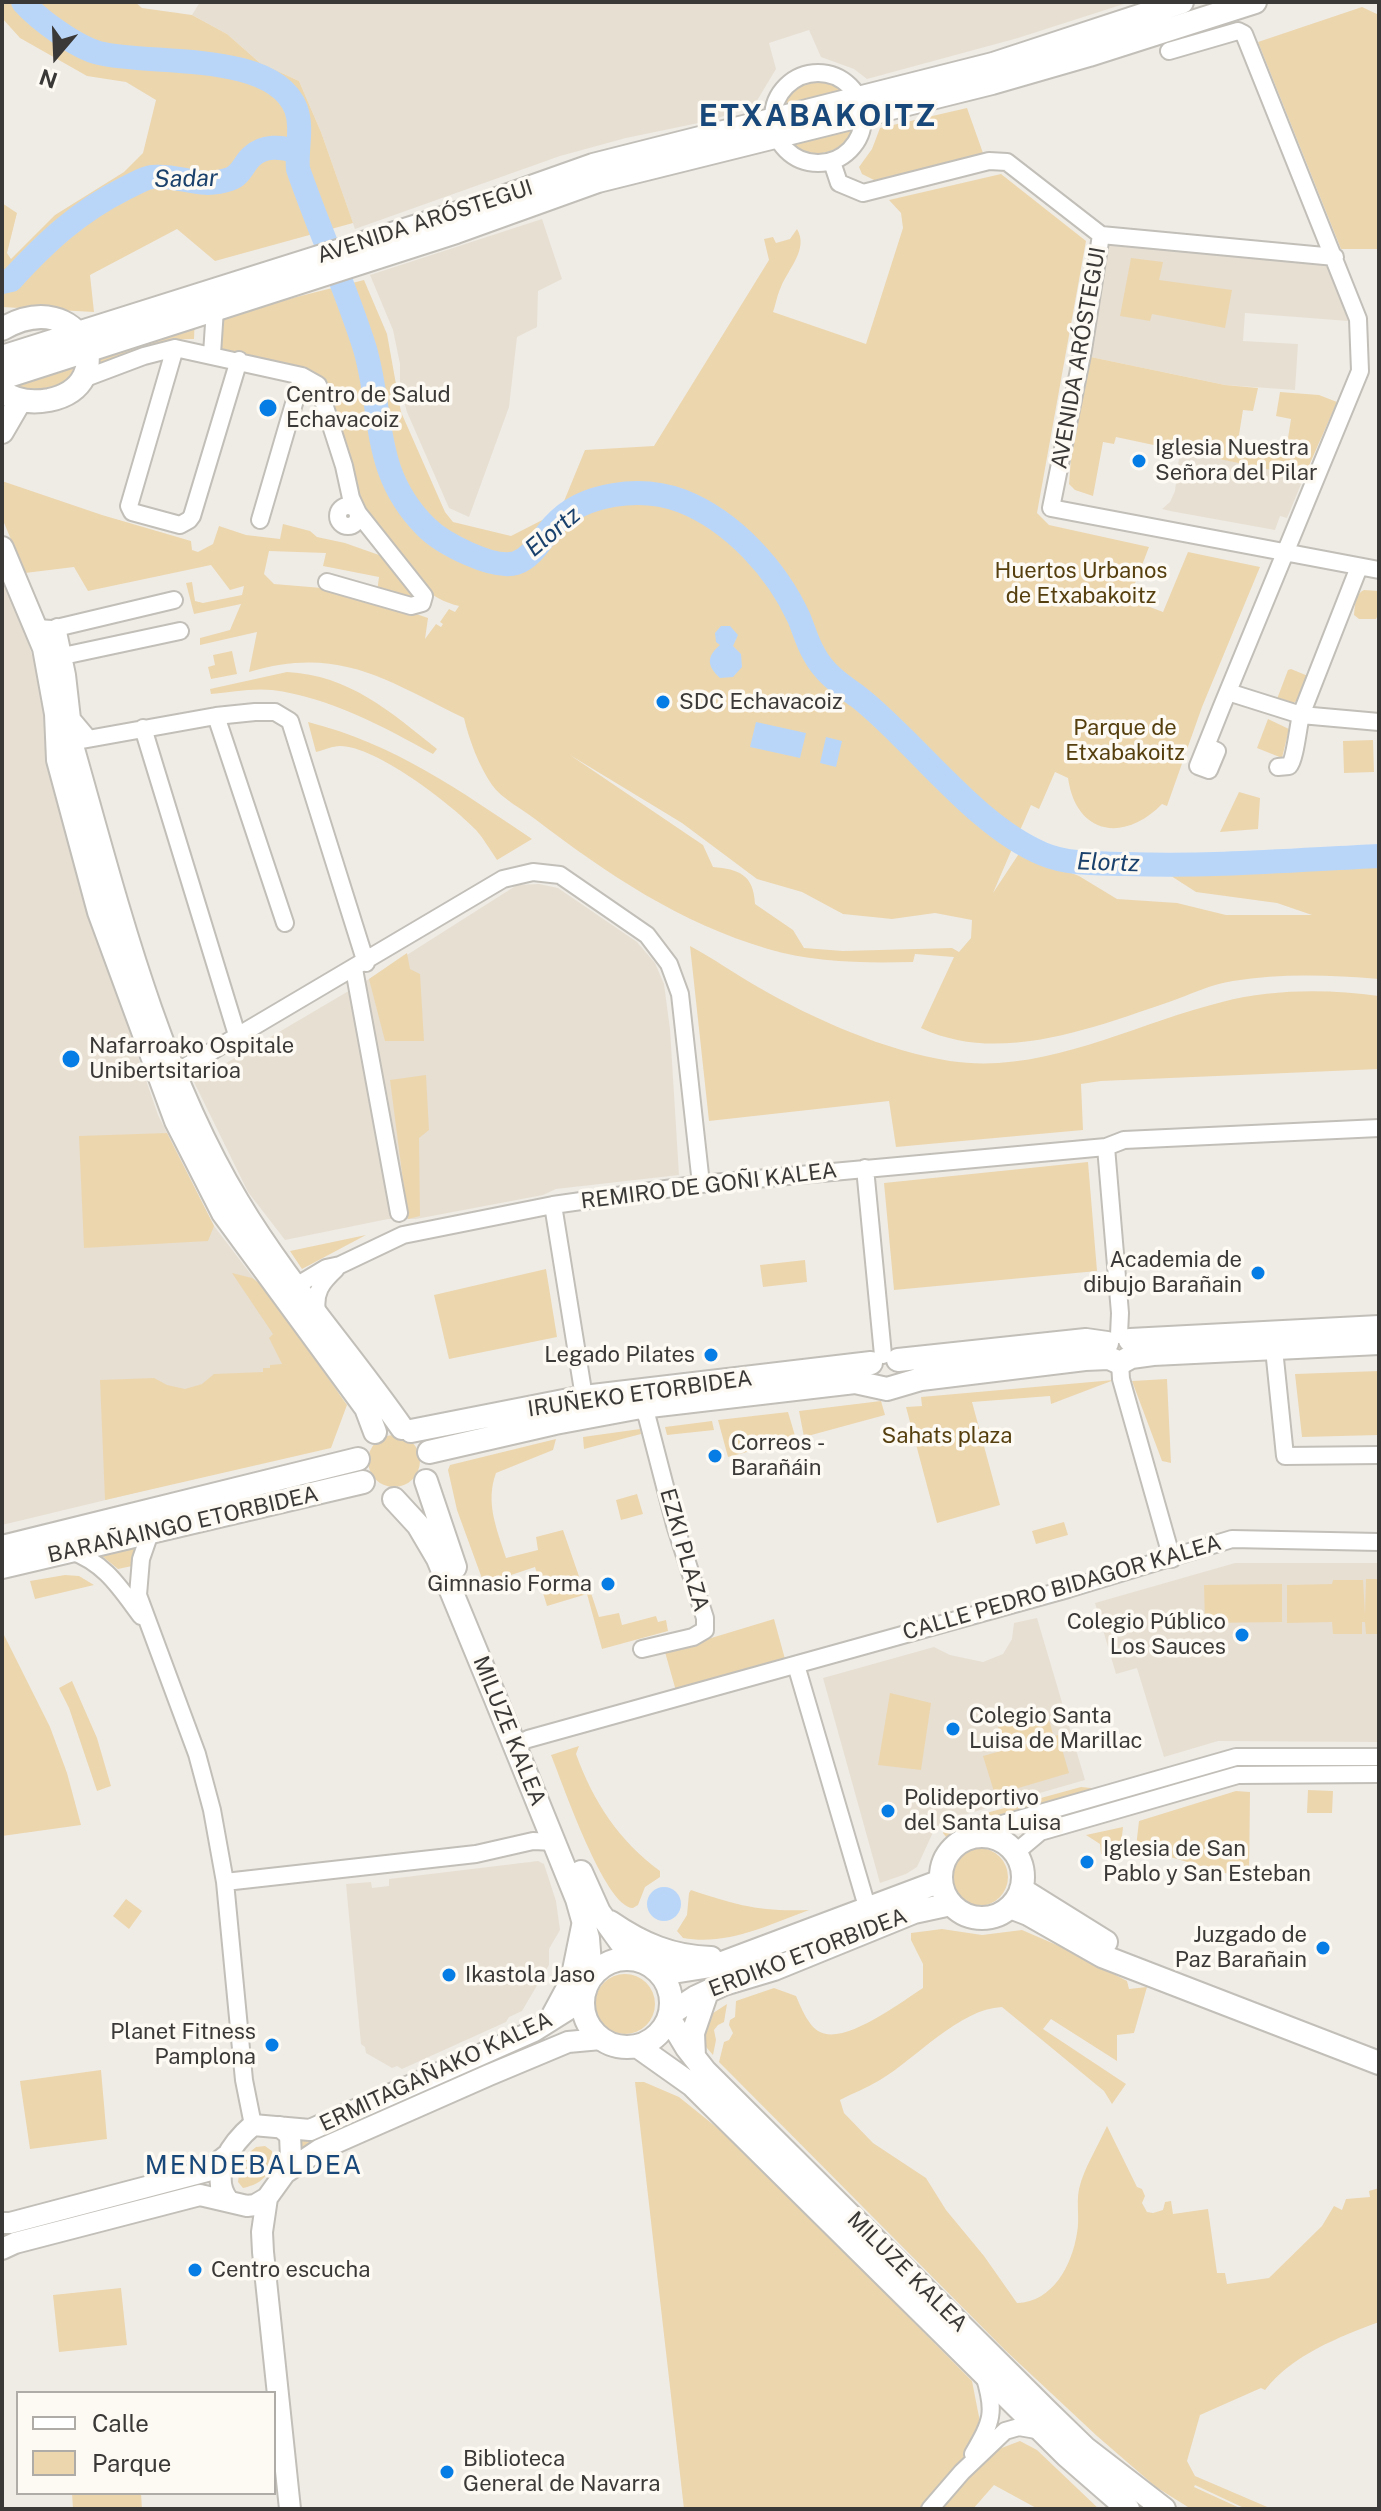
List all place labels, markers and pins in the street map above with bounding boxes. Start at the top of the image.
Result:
place label: Centro de Salud Echavacoiz [286,382,451,434]
marker: Centro de Salud Echavacoiz [257,397,279,419]
place label: Iglesia Nuestra Señora del Pilar [1155,435,1318,486]
marker: Iglesia Nuestra Señora del Pilar [1130,452,1148,470]
place label: SDC Echavacoiz [679,689,843,715]
marker: SDC Echavacoiz [654,693,672,711]
place label: Nafarroako Ospitale Unibertsitarioa [89,1033,294,1084]
marker: Nafarroako Ospitale Unibertsitarioa [60,1048,82,1070]
place label: Academia de dibujo Barañain [1083,1247,1242,1298]
marker: Academia de dibujo Barañain [1249,1264,1267,1282]
place label: Legado Pilates [544,1342,695,1368]
marker: Legado Pilates [702,1346,720,1364]
place label: Correos - Barañáin [731,1430,825,1482]
marker: Correos - Barañáin [706,1447,724,1465]
place label: Gimnasio Forma [427,1571,592,1597]
marker: Gimnasio Forma [599,1575,617,1593]
place label: Colegio Público Los Sauces [1067,1609,1226,1660]
marker: Colegio Público Los Sauces [1233,1626,1251,1644]
place label: Colegio Santa Luisa de Marillac [969,1703,1143,1754]
marker: Colegio Santa Luisa de Marillac [944,1720,962,1738]
place label: Polideportivo del Santa Luisa [904,1785,1061,1836]
marker: Polideportivo del Santa Luisa [879,1802,897,1820]
place label: Iglesia de San Pablo y San Esteban [1103,1836,1311,1888]
marker: Iglesia de San Pablo y San Esteban [1078,1853,1096,1871]
place label: Juzgado de Paz Barañain [1175,1922,1307,1974]
marker: Juzgado de Paz Barañain [1314,1939,1332,1957]
place label: Ikastola Jaso [465,1962,595,1988]
marker: Ikastola Jaso [440,1966,458,1984]
place label: Planet Fitness Pamplona [110,2019,256,2070]
marker: Planet Fitness Pamplona [263,2036,281,2054]
place label: Centro escucha [211,2257,370,2283]
marker: Centro escucha [186,2261,204,2279]
place label: Biblioteca General de Navarra [463,2446,660,2498]
marker: Biblioteca General de Navarra [438,2463,456,2481]

